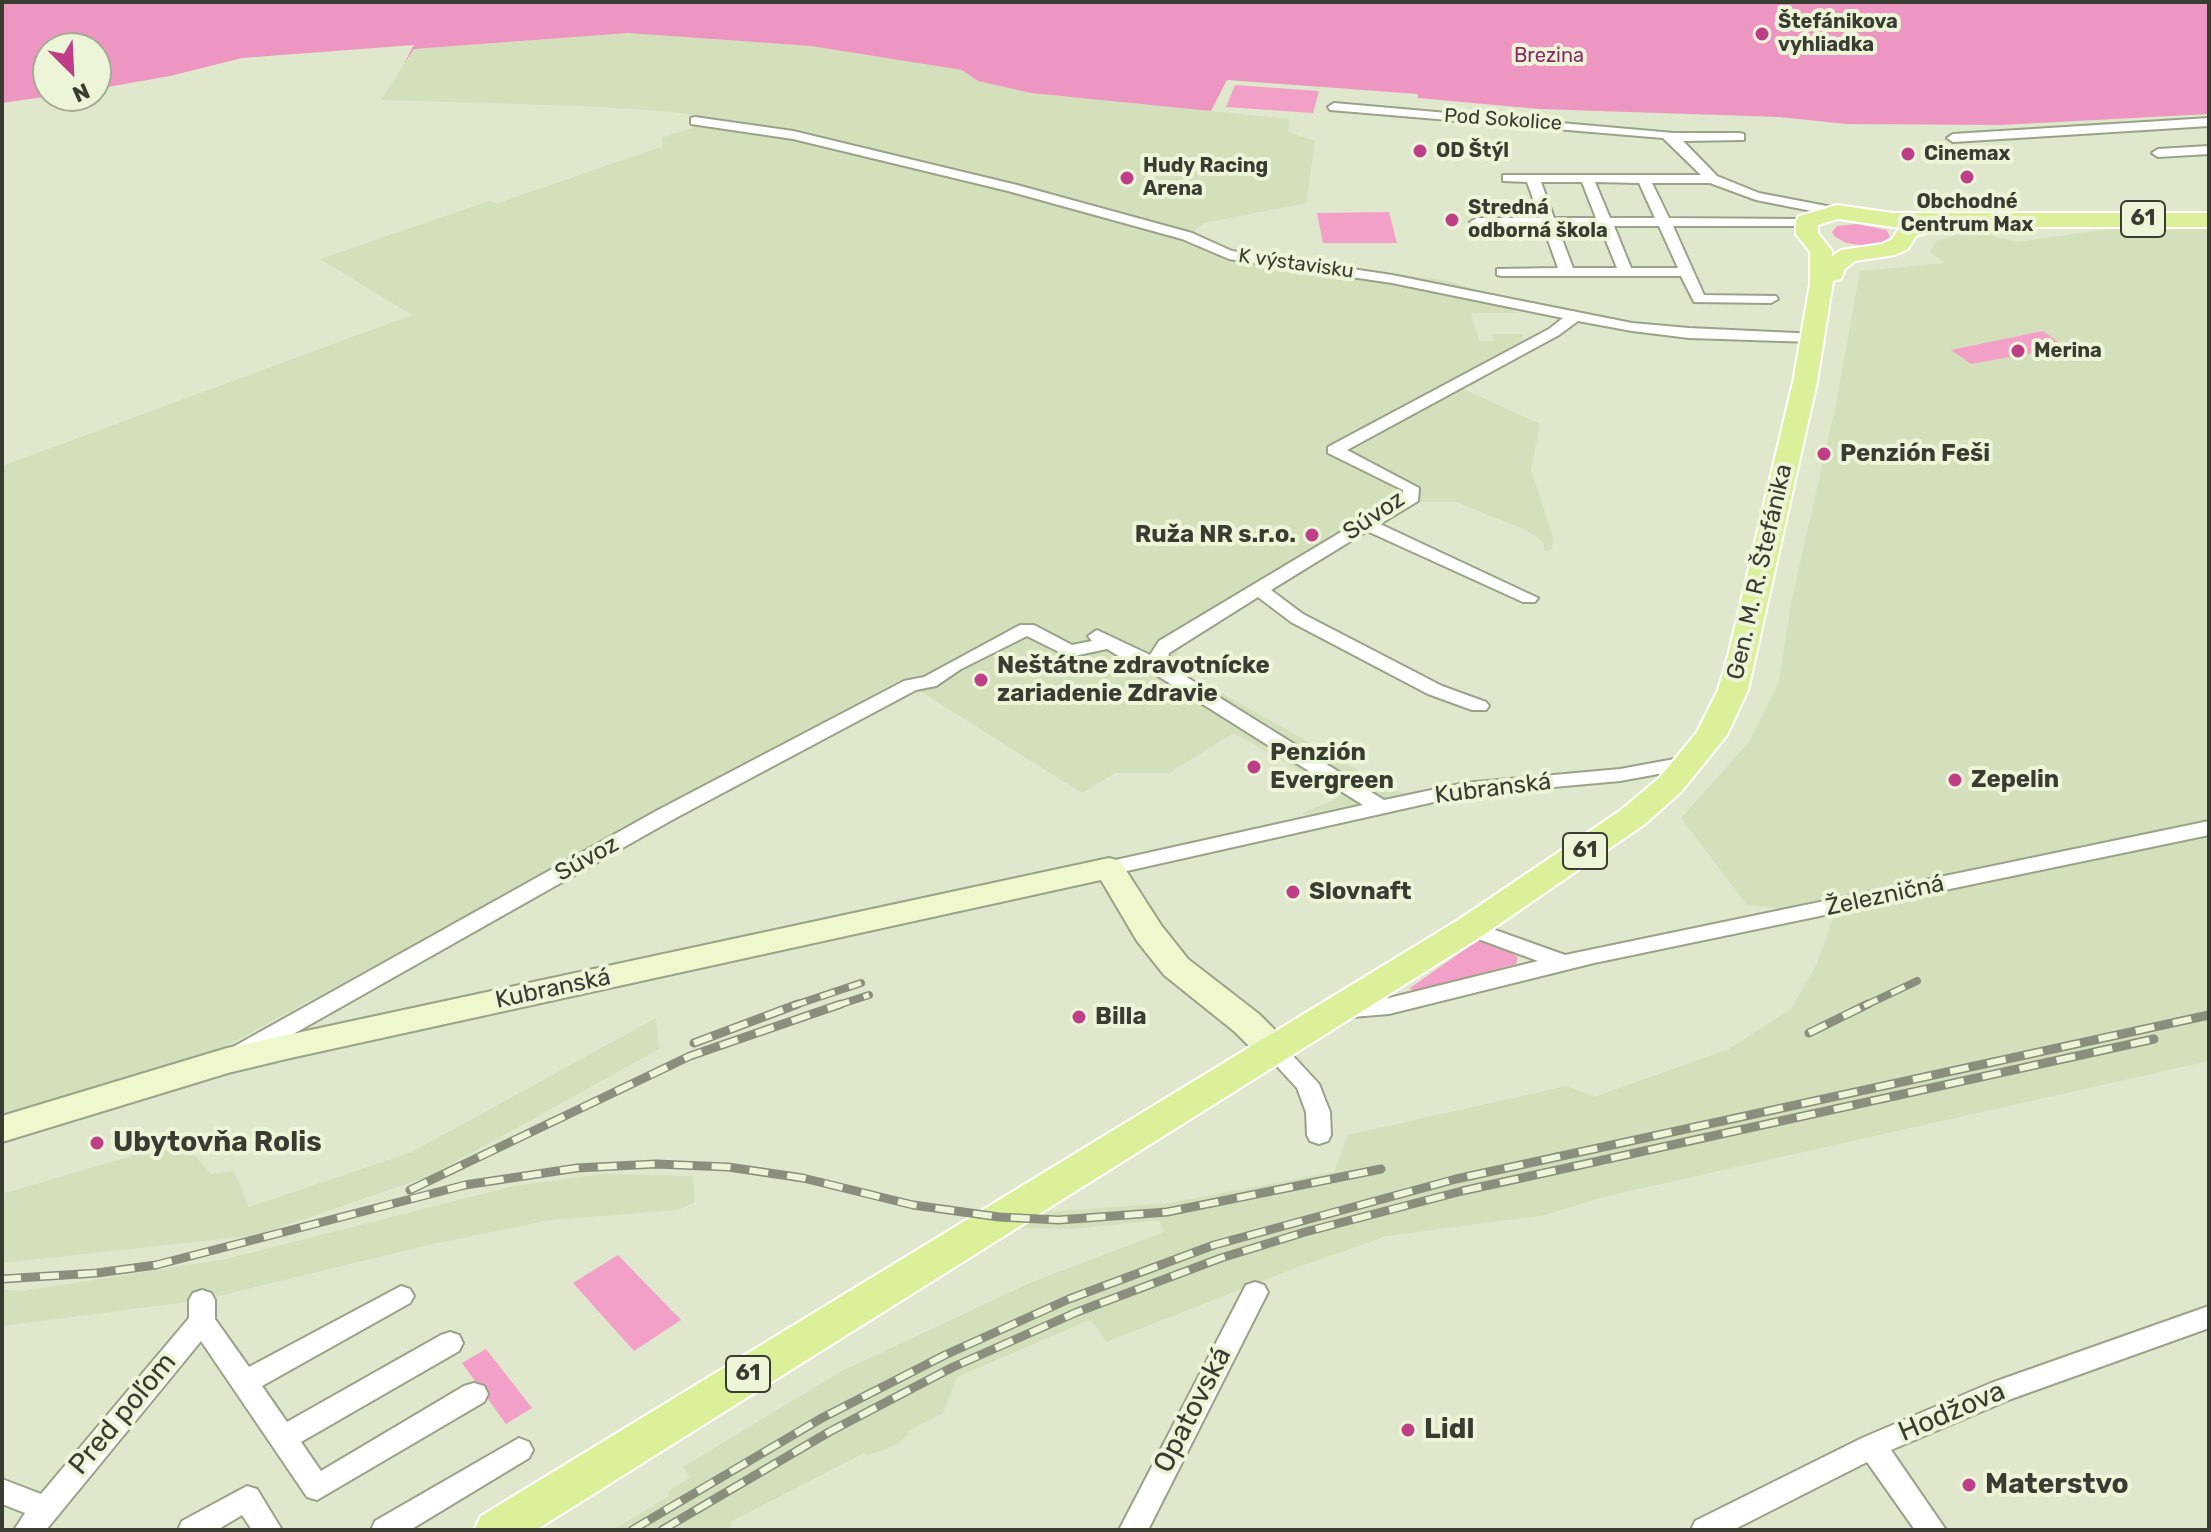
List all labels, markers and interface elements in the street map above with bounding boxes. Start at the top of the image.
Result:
place label: Štefánikova vyhliadka [1778,10,1898,57]
marker: Štefánikova vyhliadka [1753,25,1771,43]
north arrow [32,32,112,112]
park label: Brezina [1514,44,1584,68]
text: N [68,77,94,108]
street label: Pod Sokolice [1443,104,1563,136]
place label: OD Štýl [1436,139,1509,163]
marker: OD Štýl [1411,142,1429,160]
place label: Cinemax [1924,142,2010,166]
marker: Cinemax [1899,145,1917,163]
place label: Hudy Racing Arena [1143,154,1268,201]
marker: Obchodné Centrum Max [1958,168,1976,186]
marker: Hudy Racing Arena [1118,169,1136,187]
place label: Obchodné Centrum Max [1901,190,2033,237]
place label: Stredná odborná škola [1468,196,1608,243]
road number: 61 [2121,201,2165,237]
marker: Stredná odborná škola [1443,211,1461,229]
street label: K výstavisku [1237,244,1355,284]
place label: Merina [2034,339,2102,363]
marker: Merina [2009,342,2027,360]
place label: Penzión Feši [1840,440,1990,468]
marker: Penzión Feši [1815,445,1833,463]
street label: Gen. M. R. Štefánika [1721,461,1799,683]
street label: Súvoz [1338,485,1410,547]
place label: Ruža NR s.r.o. [1135,521,1296,549]
marker: Ruža NR s.r.o. [1303,526,1321,544]
place label: Neštátne zdravotnícke zariadenie Zdravie [997,652,1270,708]
marker: Neštátne zdravotnícke zariadenie Zdravie [972,671,990,689]
place label: Penzión Evergreen [1270,739,1394,795]
marker: Penzión Evergreen [1245,758,1263,776]
place label: Zepelin [1971,766,2059,794]
street label: Kubranská [1433,768,1553,810]
marker: Zepelin [1946,771,1964,789]
street label: Súvoz [550,830,624,888]
road number: 61 [1563,833,1607,869]
street label: Železničná [1823,869,1947,923]
place label: Slovnaft [1309,878,1412,906]
marker: Slovnaft [1284,883,1302,901]
street label: Kubranská [493,963,613,1015]
place label: Billa [1095,1003,1147,1031]
marker: Billa [1070,1008,1088,1026]
place label: Ubytovňa Rolis [113,1126,322,1160]
marker: Ubytovňa Rolis [88,1134,106,1152]
street label: Opatovská [1147,1342,1239,1478]
street label: Pred poľom [62,1346,184,1482]
road number: 61 [726,1356,770,1392]
street label: Hodžova [1894,1375,2010,1449]
place label: Lidl [1424,1413,1474,1447]
marker: Lidl [1399,1421,1417,1439]
place label: Materstvo [1985,1468,2129,1502]
marker: Materstvo [1960,1476,1978,1494]

